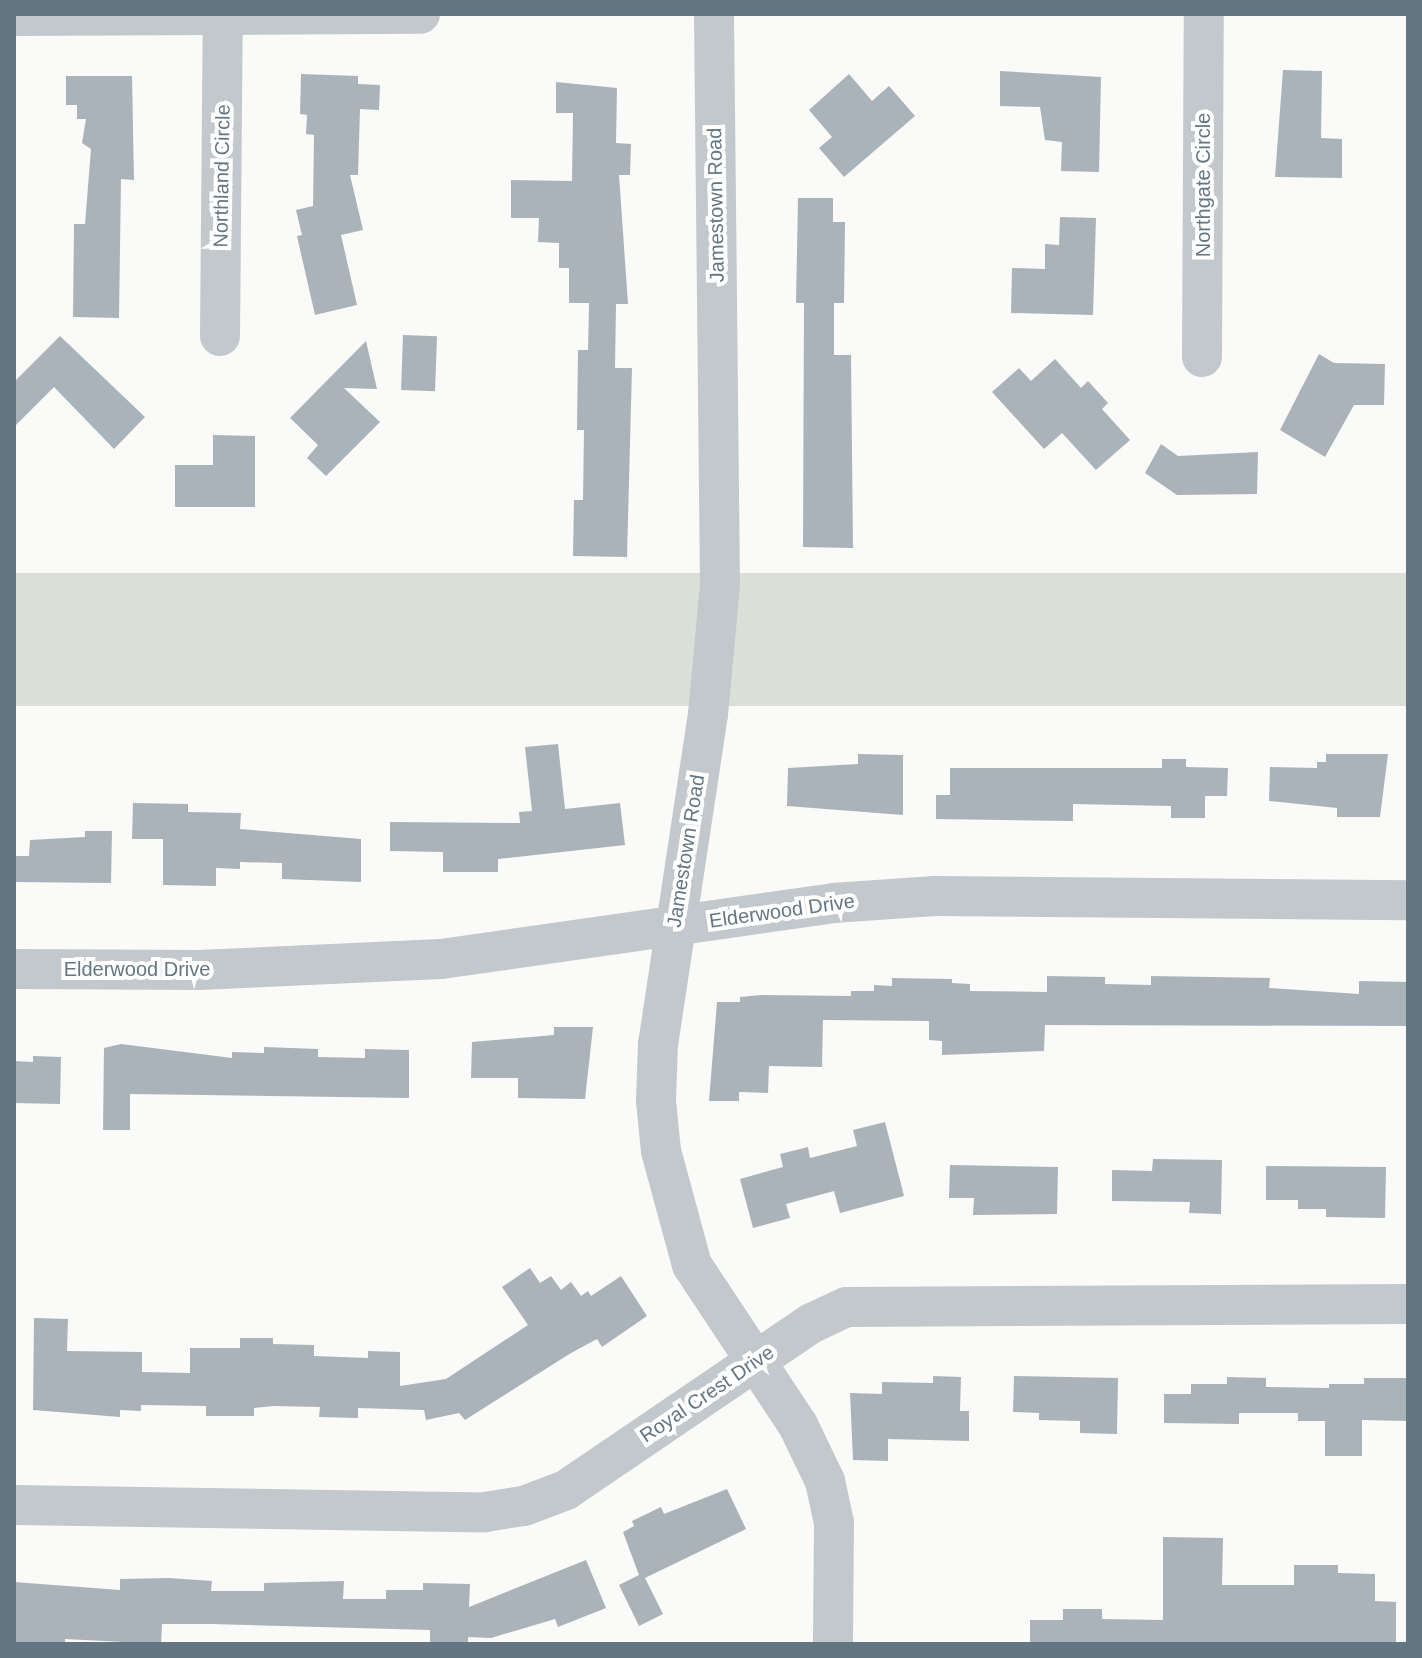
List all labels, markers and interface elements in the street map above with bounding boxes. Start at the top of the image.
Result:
street label: Northland Circle [209,104,235,248]
street label: Northgate Circle [1191,113,1215,257]
street label: Jamestown Road [703,128,729,282]
street label: Jamestown Road [662,773,710,929]
street label: Elderwood Drive [708,889,856,933]
street label: Elderwood Drive [64,957,210,981]
street label: Royal Crest Drive [635,1340,779,1448]

